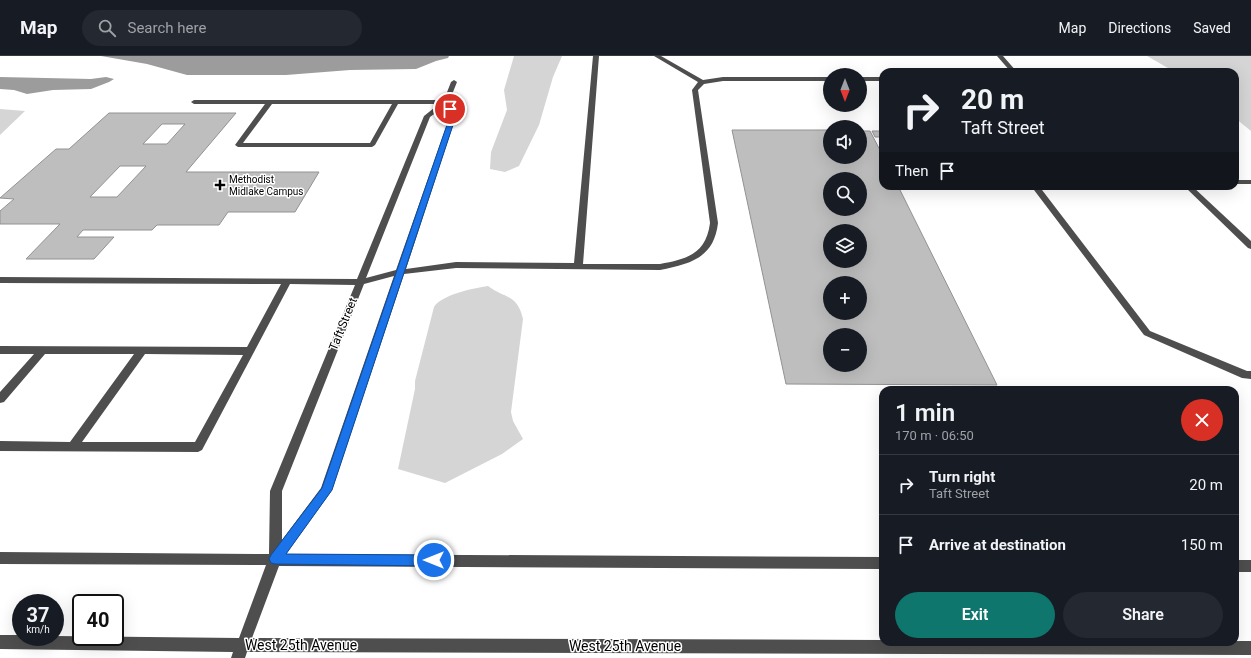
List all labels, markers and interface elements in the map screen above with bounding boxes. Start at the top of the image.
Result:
search box [82,10,362,46]
text: Map [20,16,58,39]
icon: search [96,17,118,39]
text: Search here [128,19,206,37]
text: Map [1059,20,1086,36]
text: Directions [1108,20,1171,36]
text: Saved [1193,20,1231,36]
north arrow [823,68,867,112]
map controls [823,68,867,372]
text: 20 m [961,83,1024,116]
icon: right [895,84,947,136]
pin [433,92,467,126]
icon: arrive [439,98,461,120]
text: Taft Street [961,117,1045,138]
button: sound [823,120,867,164]
icon: arrive [936,160,958,182]
text: Then [895,162,928,180]
button: search [823,172,867,216]
place label: Methodist Midlake Campus [229,174,303,197]
marker: Methodist Midlake Campus [214,179,226,191]
button: layers [823,224,867,268]
button: + [823,276,867,320]
street label: Taft Street [326,295,360,352]
button: − [823,328,867,372]
text: 1 min [895,399,955,427]
button: close [1181,399,1223,441]
text: 170 m · 06:50 [895,428,974,443]
text: Turn right [929,468,995,486]
icon: right [895,474,917,496]
text: 20 m [1189,476,1223,494]
text: Taft Street [929,486,989,501]
icon: arrive [895,534,917,556]
text: Arrive at destination [929,536,1066,554]
text: 150 m [1181,536,1223,554]
position arrow [413,539,455,581]
button: Exit [895,592,1055,638]
button: Share [1063,592,1223,638]
speed limit sign: 40 [72,594,124,646]
text: 37 [27,603,49,627]
text: km/h [26,624,50,635]
street label: West 25th Avenue [245,637,357,653]
street label: West 25th Avenue [569,638,681,654]

